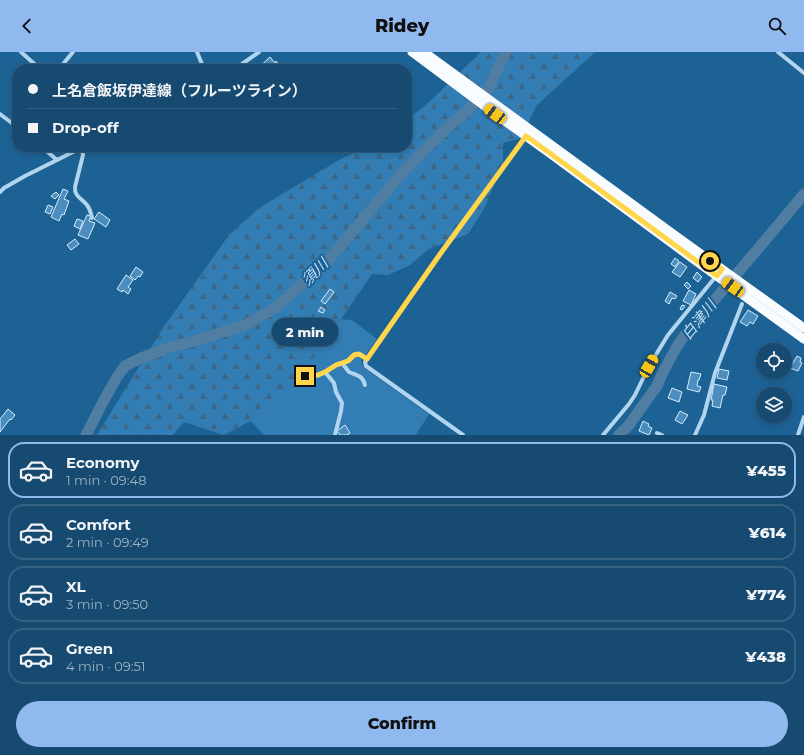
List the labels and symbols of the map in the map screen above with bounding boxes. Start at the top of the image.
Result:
car [482,102,508,126]
route start [701,252,719,270]
water label: 須川 [297,253,333,289]
car [720,275,746,299]
water label: 白津川 [677,295,721,343]
callout: 2 min [272,318,338,346]
car [638,353,660,379]
route end [296,367,314,385]

